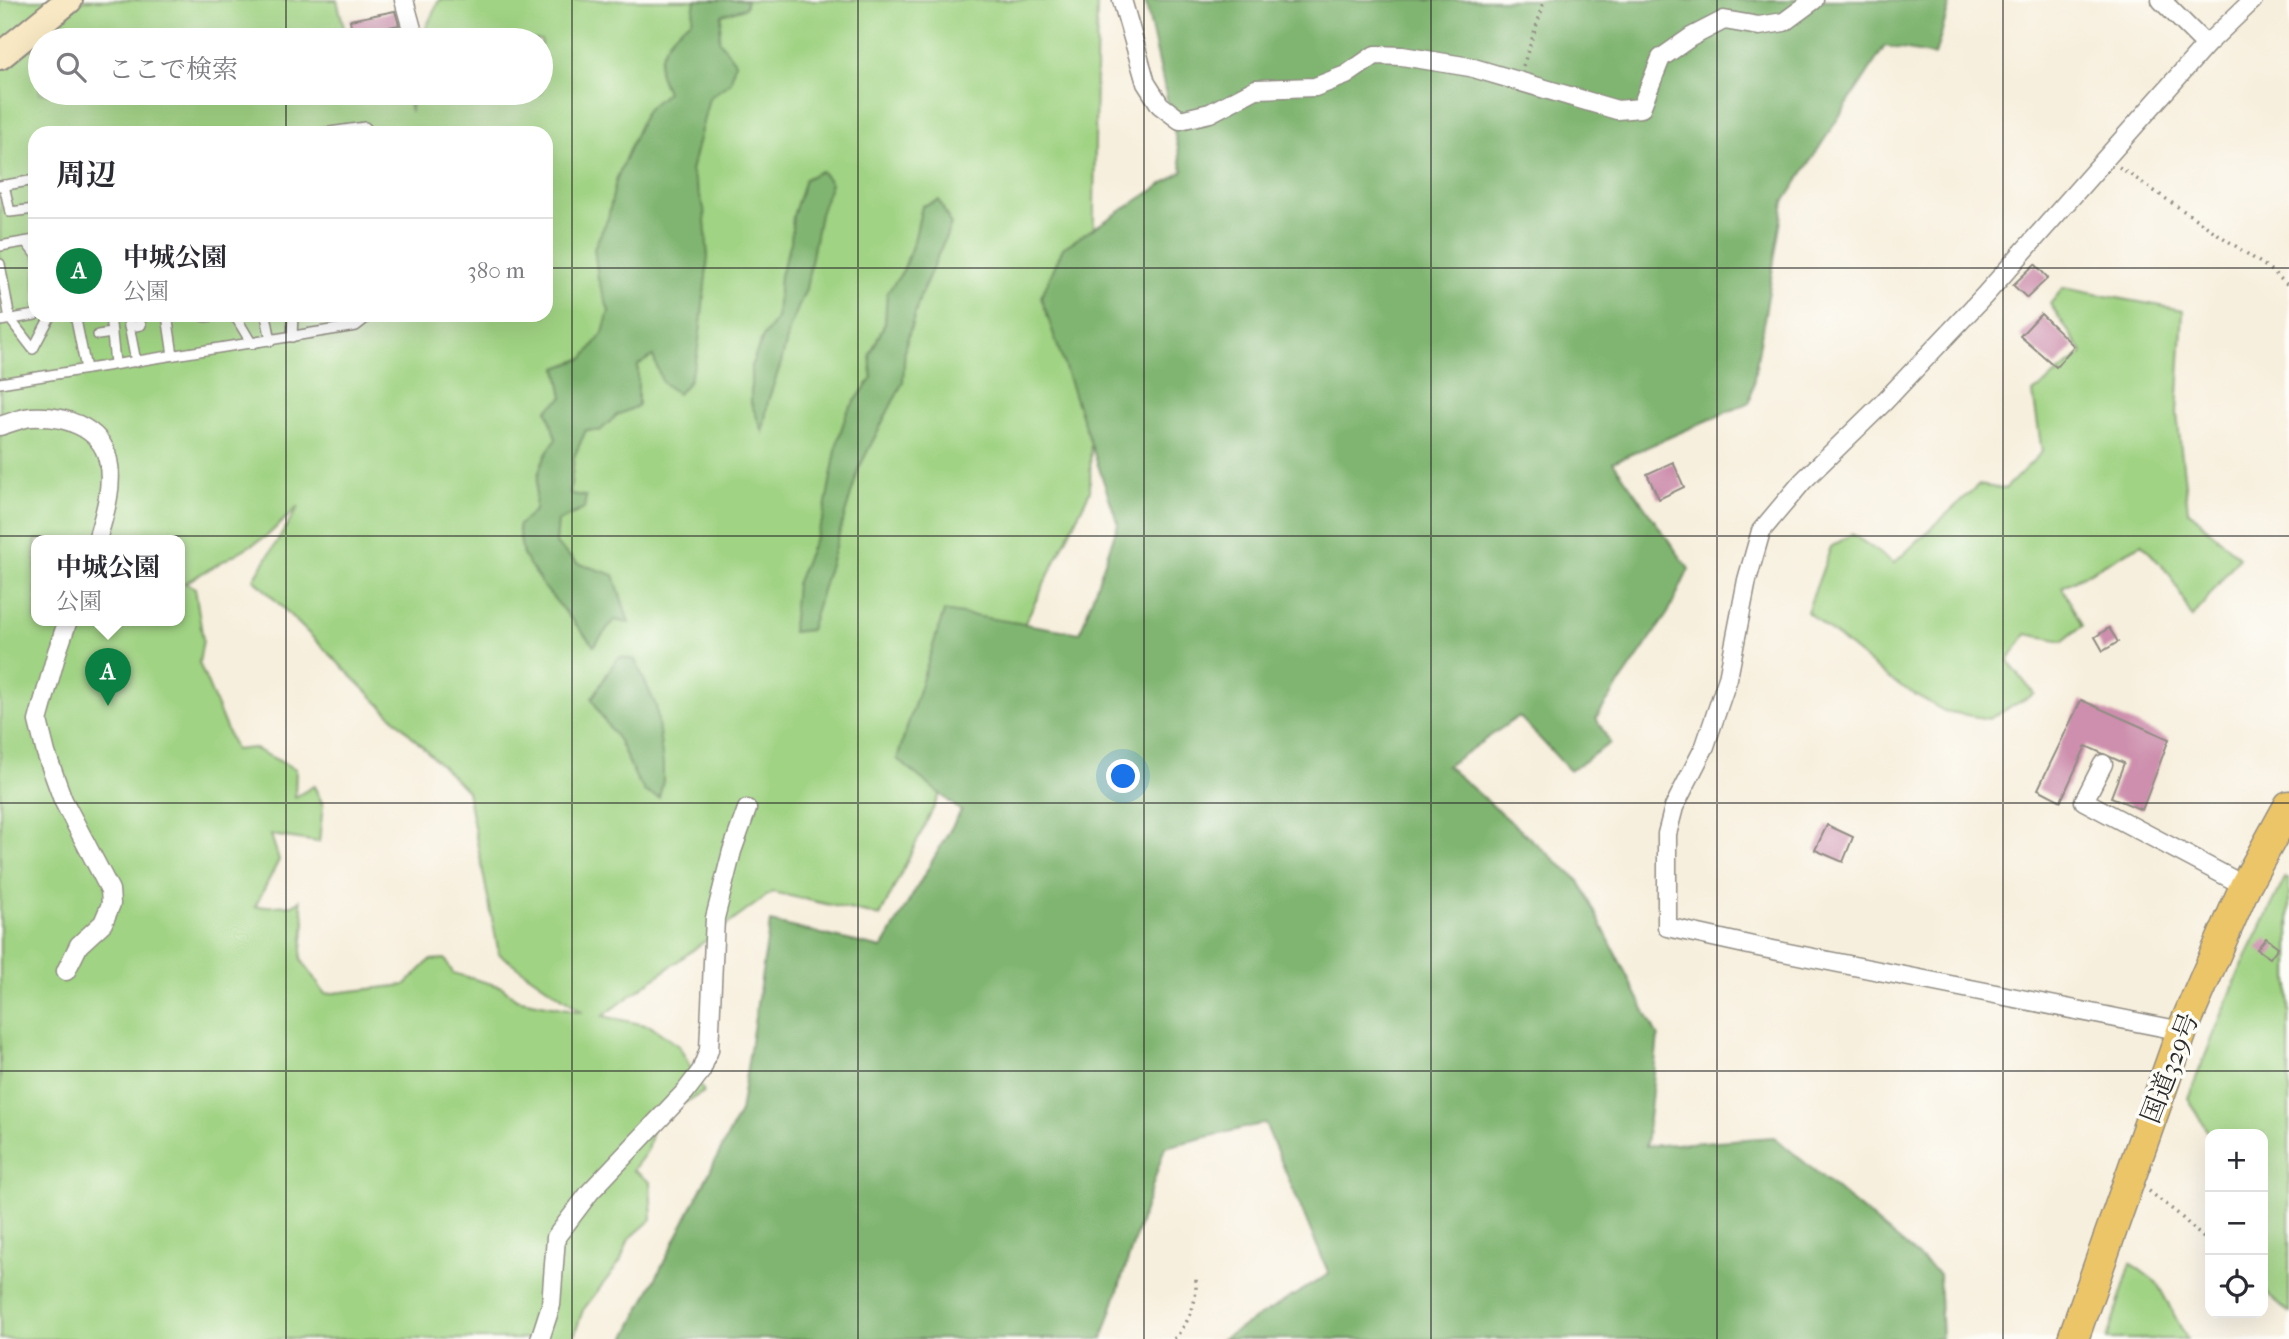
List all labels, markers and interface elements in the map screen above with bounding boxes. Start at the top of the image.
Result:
search box [28,28,553,105]
icon: search [52,48,90,86]
text: ここで検索 [108,54,238,85]
text: 周辺 [56,158,116,193]
text: 中城公園 [123,242,227,273]
text: A [72,257,86,284]
text: 380 m [467,257,525,284]
text: 公園 [123,278,169,305]
popup [31,535,185,626]
text: 中城公園 [56,552,160,583]
text: 公園 [56,588,102,615]
pin: A [85,648,131,706]
your location [1106,759,1140,793]
street label: 国道329号 [2135,1008,2205,1128]
map controls [2205,1129,2268,1318]
button: + [2205,1129,2268,1192]
button: − [2205,1192,2268,1255]
button: locate [2205,1255,2268,1318]

